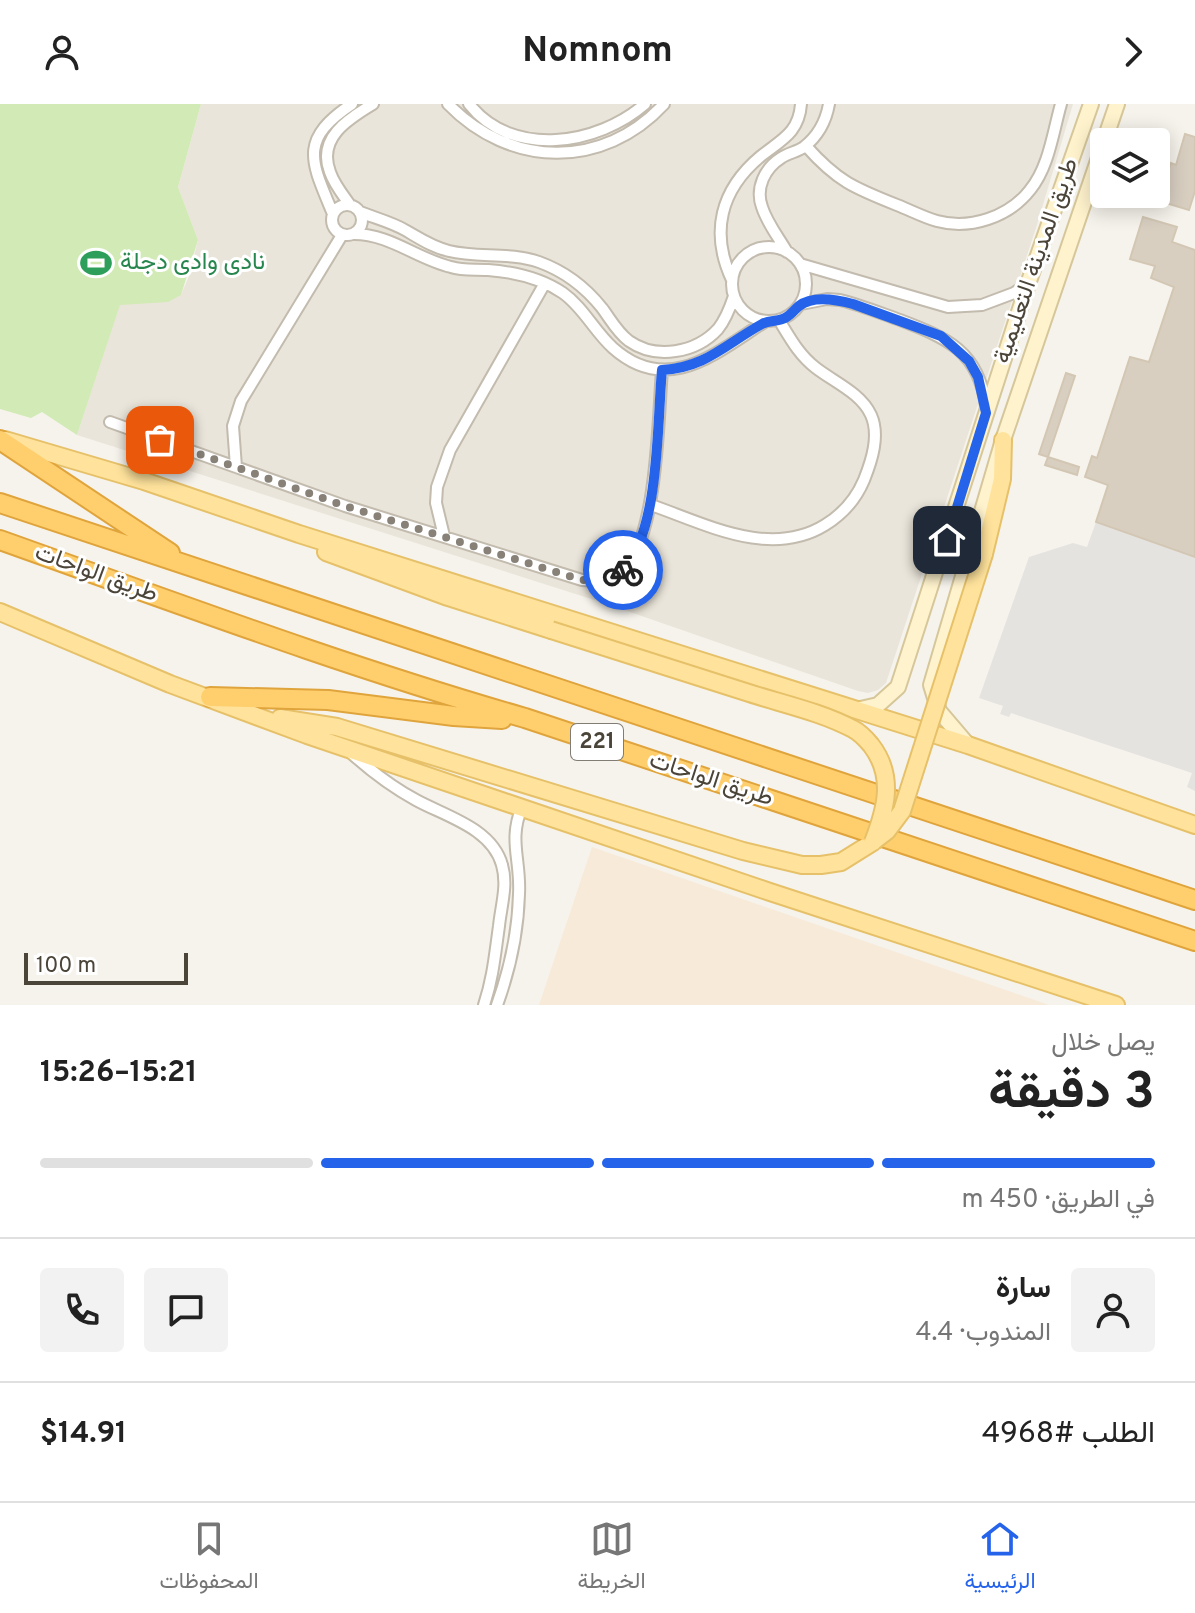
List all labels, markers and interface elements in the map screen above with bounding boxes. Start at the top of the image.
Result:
text: Nomnom [522,29,673,75]
icon: person [40,30,84,74]
icon: forward [1111,30,1155,74]
map controls [1090,128,1170,208]
button: layers [1090,128,1170,208]
street label: طريق المدينة التعليمية [988,154,1086,368]
sports icon: نادى وادى دجلة [79,246,113,280]
place label: نادى وادى دجلة [120,248,265,278]
pin [126,406,194,474]
icon: bag [138,418,182,462]
pin [913,506,981,574]
icon: home [925,518,969,562]
courier [583,530,663,610]
street label: طريق الواحات [30,538,162,610]
icon: bike [601,548,645,592]
road number: 221 [571,724,623,760]
street label: طريق الواحات [645,746,777,814]
scale bar [24,949,188,985]
text: 100 m [36,953,96,980]
text: يصل خلال [1051,1027,1155,1060]
text: 15:21–15:26 [40,1055,197,1092]
text: 3 دقيقة [988,1061,1155,1127]
text: في الطريق · 450 m [962,1184,1155,1217]
button: phone [40,1268,124,1352]
button: chat [144,1268,228,1352]
button: person [1071,1268,1155,1352]
text: سارة [996,1271,1051,1308]
text: المندوب · 4.4 [915,1317,1051,1350]
text: $14.91 [40,1416,127,1453]
text: الطلب #4968 [982,1416,1155,1453]
tab: المحفوظات [159,1517,259,1600]
tab: الخريطة [577,1517,646,1600]
tab: الرئيسية [964,1517,1036,1600]

